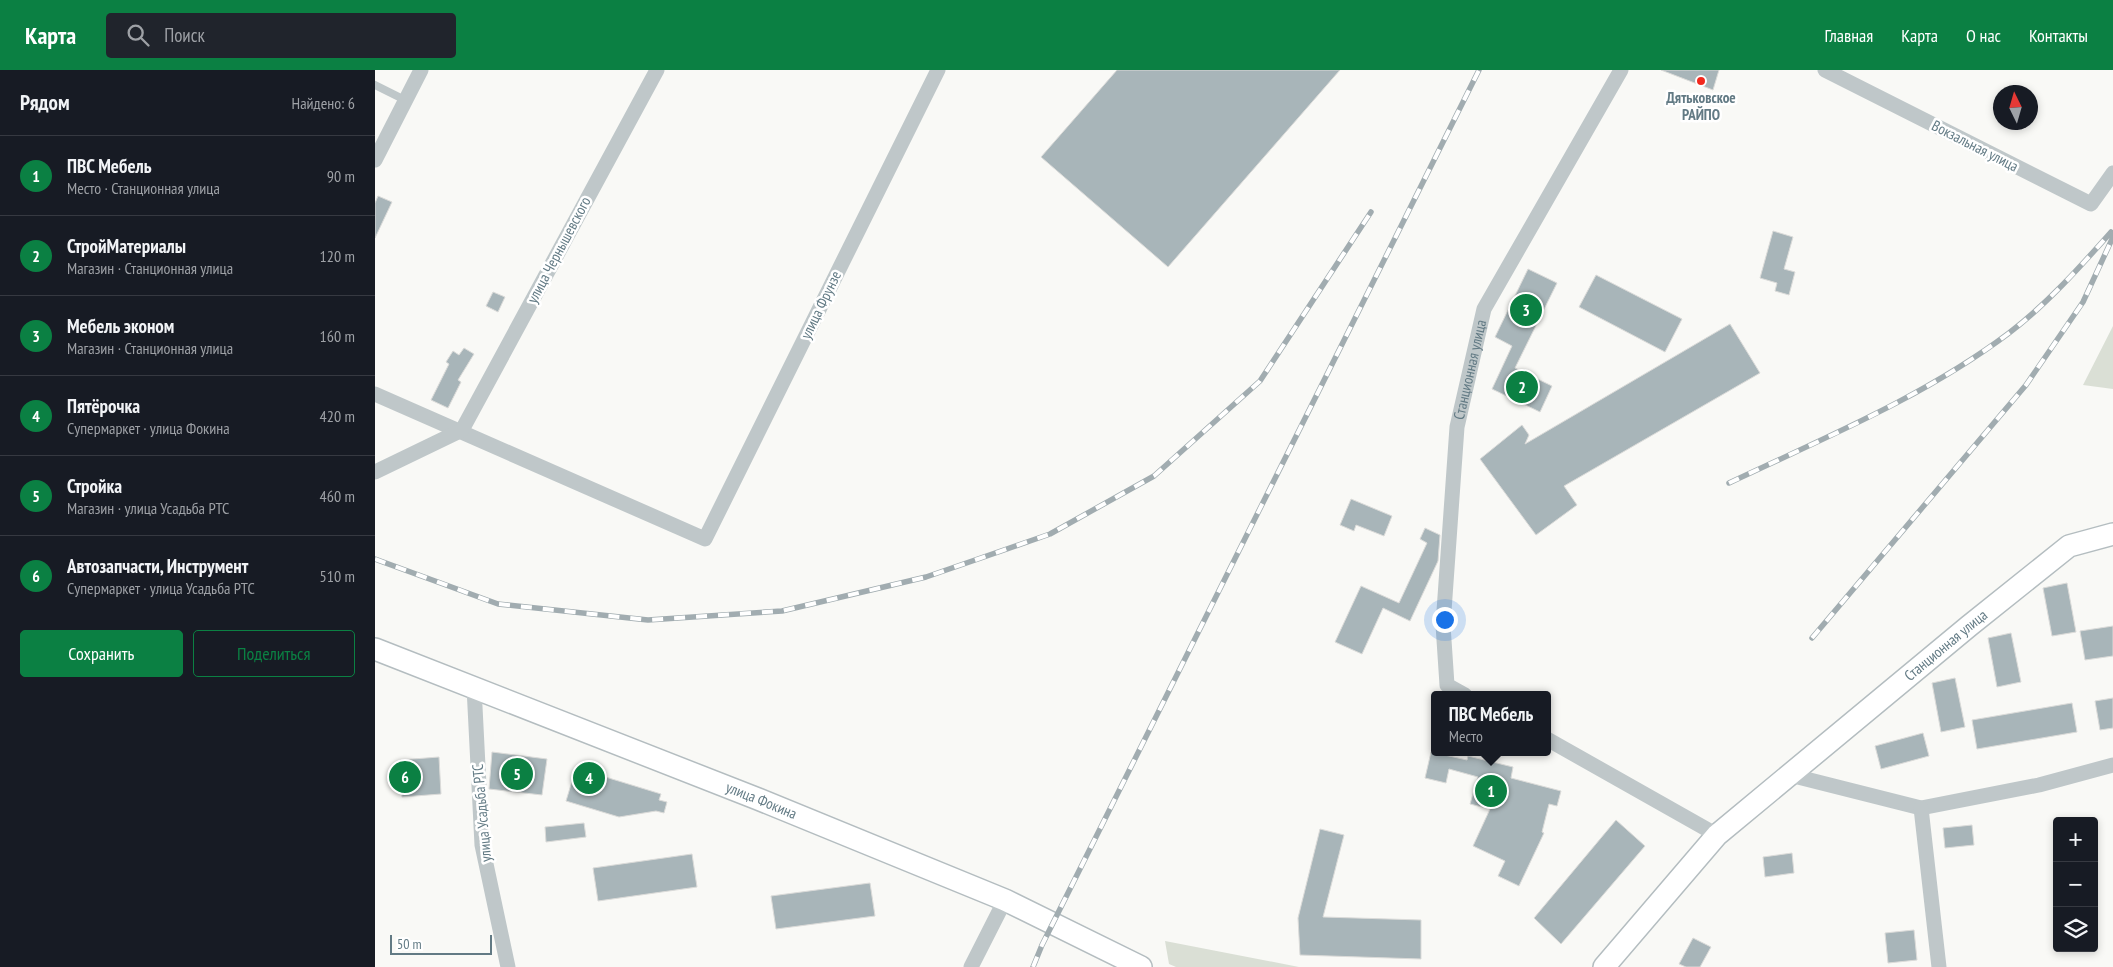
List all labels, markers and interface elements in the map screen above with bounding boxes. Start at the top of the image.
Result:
search box [106,13,456,58]
text: Карта [25,20,76,51]
icon: search [124,21,152,49]
text: Поиск [164,23,205,47]
text: Главная [1825,24,1873,47]
text: Карта [1901,24,1938,47]
text: О нас [1966,24,2001,47]
text: Контакты [2029,24,2088,47]
marker: Дятьковское РАЙПО [1695,75,1707,87]
north arrow [1993,85,2038,130]
place label: Дятьковское РАЙПО [1666,88,1736,124]
text: Рядом [20,89,70,116]
text: Найдено: 6 [292,93,355,113]
street label: Вокзальная улица [1929,116,2022,175]
text: ПВС Мебель [67,154,151,178]
text: 1 [32,166,40,186]
text: 90 m [327,166,355,186]
text: Место · Станционная улица [67,178,220,198]
street label: улица Чернышевского [522,193,595,306]
text: СтройМатериалы [67,234,186,258]
text: 2 [32,246,40,266]
text: 120 m [320,246,355,266]
text: Магазин · Станционная улица [67,258,233,278]
street label: улица Фрунзе [796,268,845,342]
pin: 3 [1510,291,1542,329]
text: Мебель эконом [67,314,174,338]
street label: Станционная улица [1449,318,1490,421]
text: 3 [32,326,40,346]
text: 160 m [320,326,355,346]
text: Магазин · Станционная улица [67,338,233,358]
pin: 2 [1506,368,1538,406]
text: Пятёрочка [67,394,140,418]
text: 4 [32,406,40,426]
text: 420 m [320,406,355,426]
text: Супермаркет · улица Фокина [67,418,230,438]
text: Стройка [67,474,122,498]
text: 5 [32,486,40,506]
text: 460 m [320,486,355,506]
text: Магазин · улица Усадьба РТС [67,498,229,518]
text: Автозапчасти, Инструмент [67,554,248,578]
text: 6 [32,566,40,586]
text: 510 m [320,566,355,586]
text: Супермаркет · улица Усадьба РТС [67,578,255,598]
street label: Станционная улица [1900,605,1991,685]
your location [1432,607,1458,633]
button: Сохранить [20,630,183,677]
button: Поделиться [193,630,355,677]
popup [1431,691,1551,756]
text: ПВС Мебель [1449,702,1533,726]
text: Место [1449,726,1483,746]
pin: 5 [501,755,533,793]
pin: 6 [389,758,421,796]
pin: 4 [573,759,605,797]
street label: улица Усадьба РТС [468,763,495,863]
pin: 1 [1475,772,1507,810]
street label: улица Фокина [723,777,800,823]
map controls [2053,817,2098,952]
button: + [2053,817,2098,862]
button: − [2053,862,2098,907]
button: layers [2053,907,2098,952]
scale bar [390,932,493,955]
text: 50 m [397,935,422,953]

